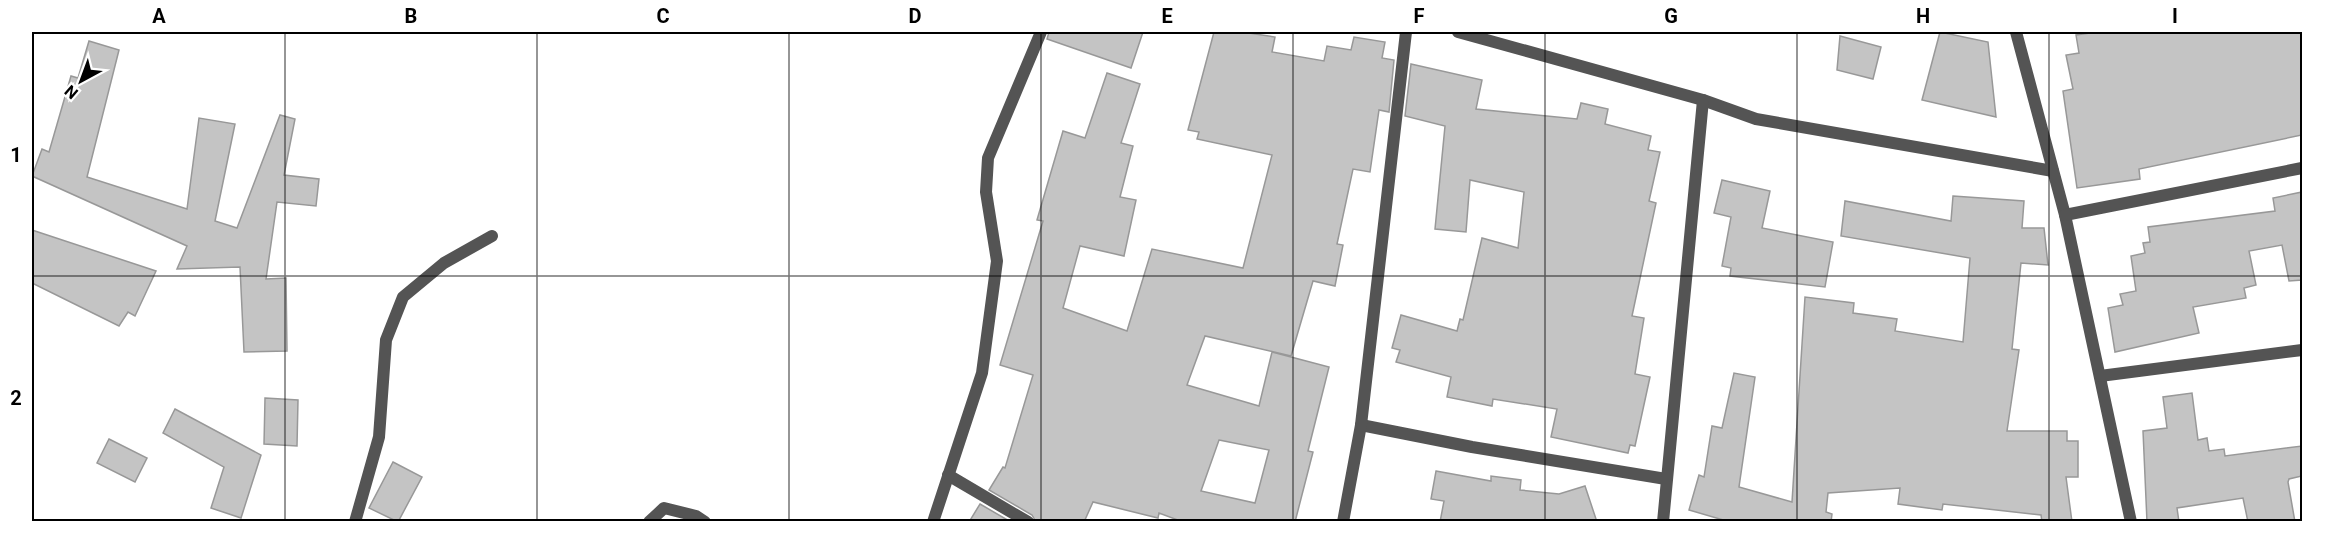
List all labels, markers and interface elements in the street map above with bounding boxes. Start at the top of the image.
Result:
text: A [152,4,166,28]
text: B [405,4,417,28]
text: C [656,4,670,28]
text: D [909,4,922,28]
text: E [1161,4,1173,28]
text: F [1414,4,1425,28]
text: G [1664,4,1678,28]
text: H [1916,4,1930,28]
text: I [2172,4,2178,28]
north arrow [51,51,111,111]
text: N [61,81,82,103]
text: 1 [10,143,22,167]
text: 2 [10,386,22,410]

